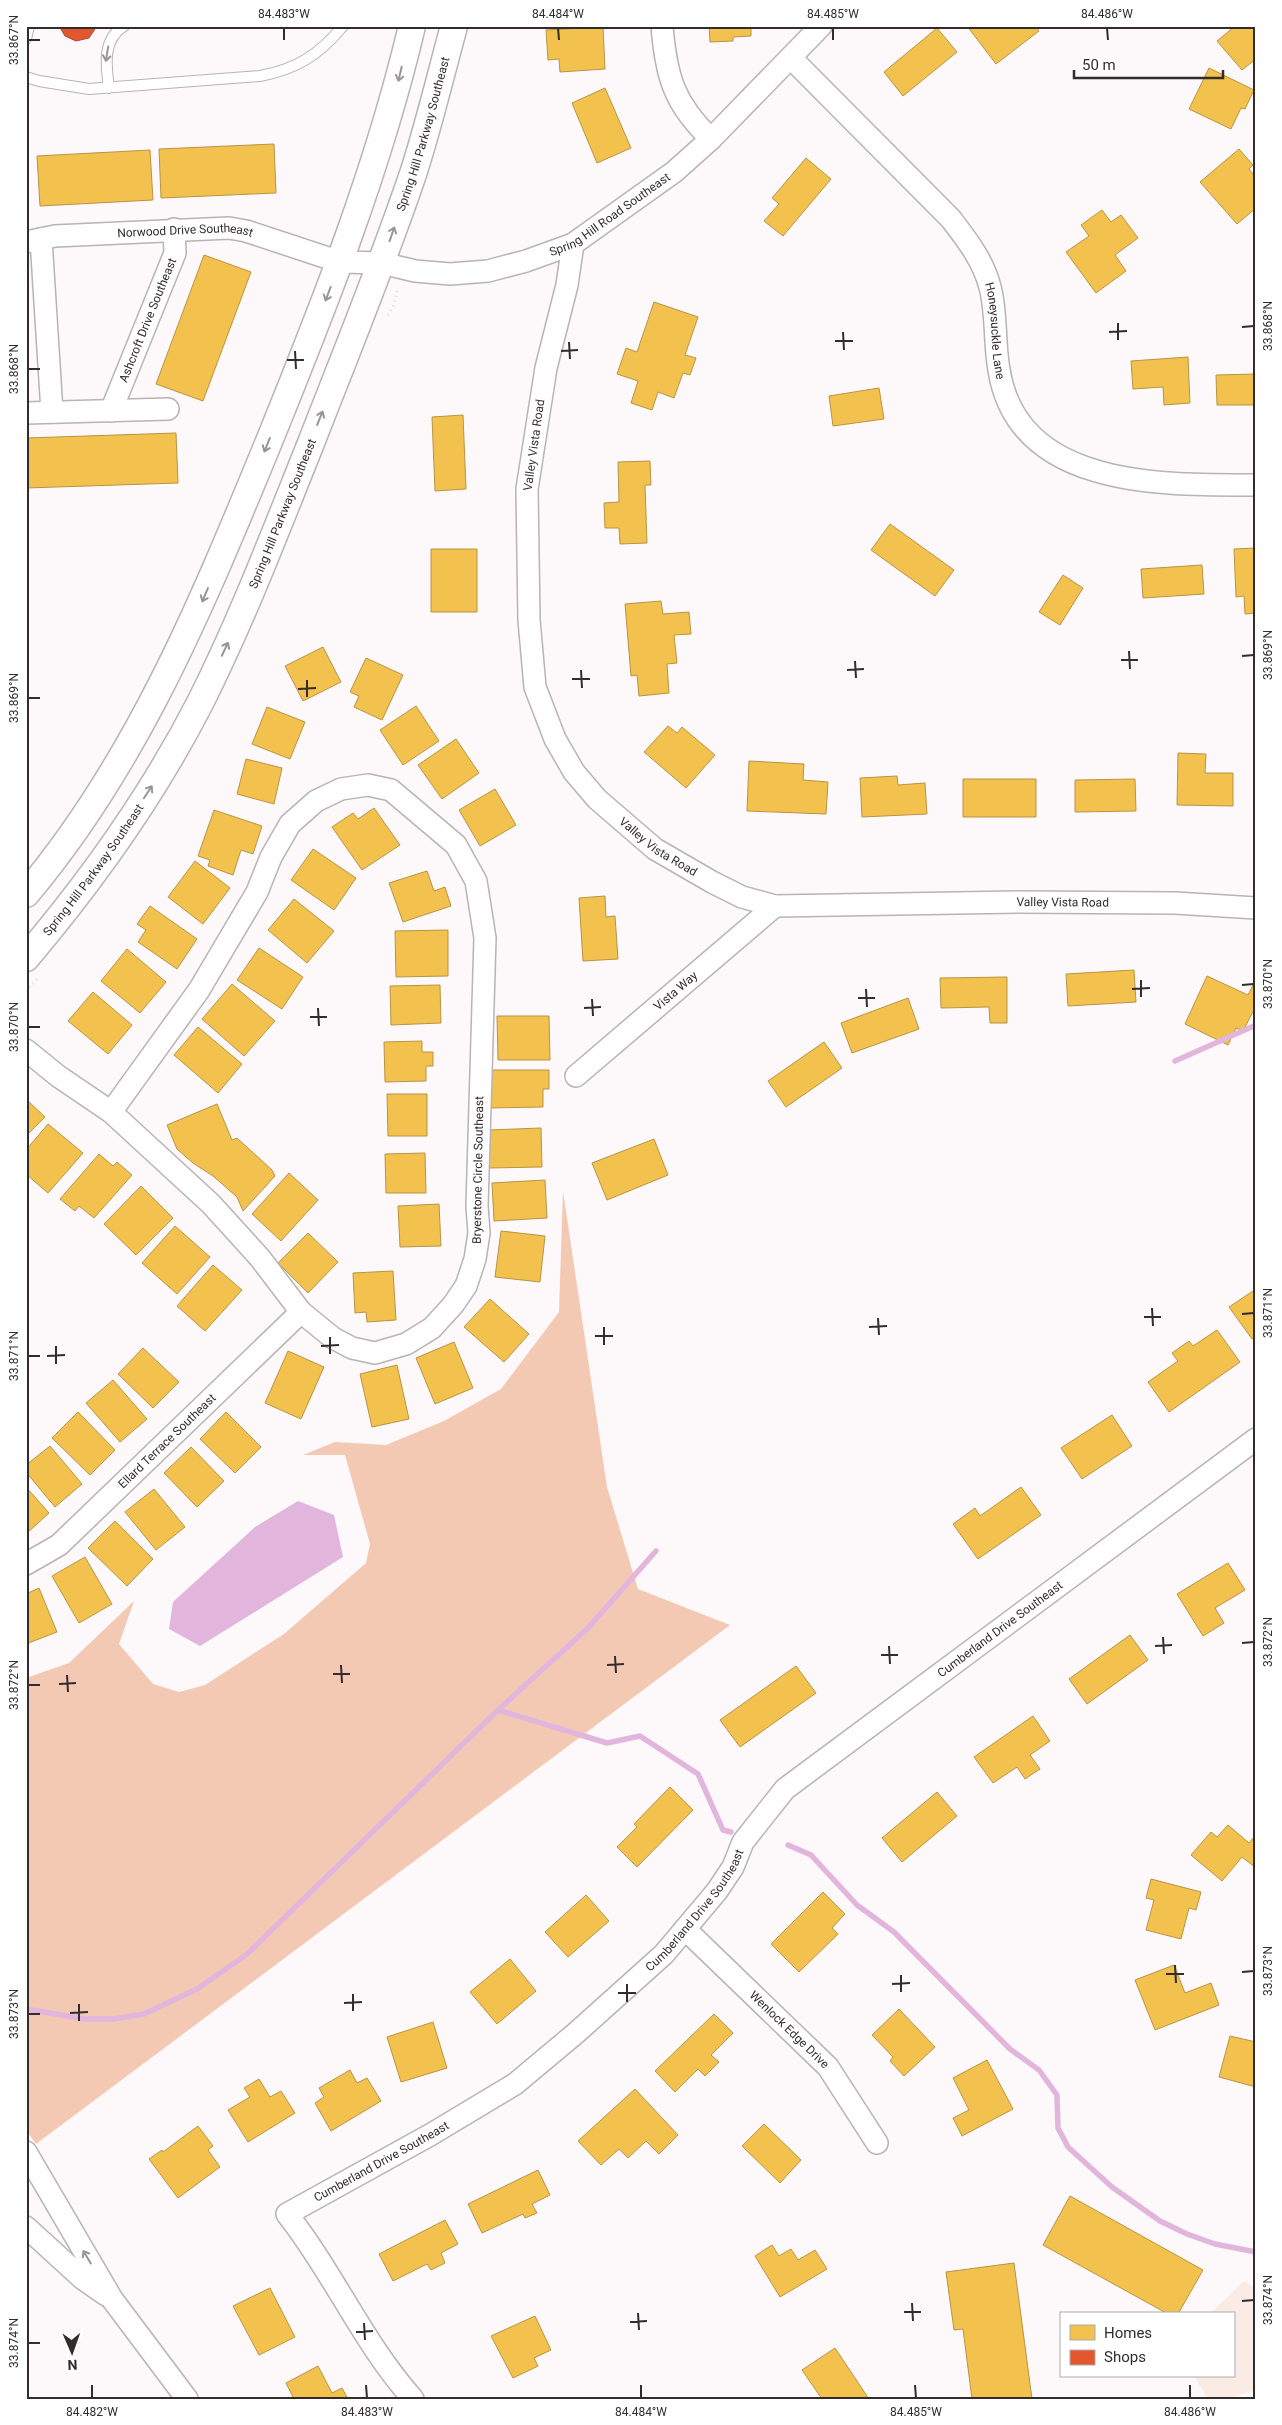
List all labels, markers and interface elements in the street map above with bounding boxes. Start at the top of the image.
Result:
text: 84.483°W [258,7,310,21]
text: 84.484°W [532,7,584,21]
text: 84.485°W [807,7,859,21]
text: 84.486°W [1081,7,1133,21]
text: 33.867°N [7,15,21,65]
one-way arrow [102,46,112,62]
scale bar [1074,48,1223,80]
street label: Spring Hill Parkway Southeast [394,55,453,213]
text: 50 m [1082,56,1116,74]
one-way arrow [395,65,404,81]
street label: Spring Hill Road Southeast [547,170,673,259]
street label: Norwood Drive Southeast [117,221,255,240]
one-way arrow [388,227,397,242]
street label: Ashcroft Drive Southeast [116,256,179,384]
street label: Honeysuckle Lane [982,281,1008,381]
one-way arrow [322,286,332,301]
text: 33.868°N [1261,301,1275,351]
text: 33.868°N [7,344,21,394]
street label: Valley Vista Road [521,398,547,492]
one-way arrow [316,411,326,426]
street label: Spring Hill Parkway Southeast [246,437,319,591]
one-way arrow [262,437,271,452]
one-way arrow [199,587,209,602]
text: 33.869°N [1261,630,1275,680]
one-way arrow [221,642,230,657]
text: 33.869°N [7,673,21,723]
one-way arrow [143,785,153,799]
street label: Spring Hill Parkway Southeast [40,801,146,939]
street label: Valley Vista Road [616,814,700,879]
street label: Valley Vista Road [1016,895,1109,910]
text: 33.870°N [1261,959,1275,1009]
street label: Vista Way [651,968,700,1013]
text: 33.870°N [7,1002,21,1052]
street label: Bryerstone Circle Southeast [470,1096,486,1244]
text: 33.871°N [1261,1288,1275,1338]
text: 33.871°N [7,1331,21,1381]
street label: Ellard Terrace Southeast [115,1391,219,1491]
street label: Cumberland Drive Southeast [935,1578,1065,1680]
text: 33.872°N [1261,1617,1275,1667]
text: 33.872°N [7,1660,21,1710]
street label: Cumberland Drive Southeast [643,1847,746,1974]
text: 33.873°N [1261,1946,1275,1996]
street label: Wenlock Edge Drive [747,1988,832,2071]
text: 33.873°N [7,1989,21,2039]
street label: Cumberland Drive Southeast [311,2118,451,2205]
one-way arrow [82,2250,92,2265]
text: 33.874°N [1261,2275,1275,2325]
legend [1060,2312,1234,2378]
text: 33.874°N [7,2318,21,2368]
text: Homes [1104,2324,1152,2342]
north arrow [48,2328,98,2378]
text: Shops [1104,2348,1146,2366]
text: N [67,2357,78,2373]
text: 84.482°W [66,2405,118,2419]
text: 84.483°W [341,2405,393,2419]
text: 84.484°W [615,2405,667,2419]
text: 84.485°W [890,2405,942,2419]
text: 84.486°W [1164,2405,1216,2419]

